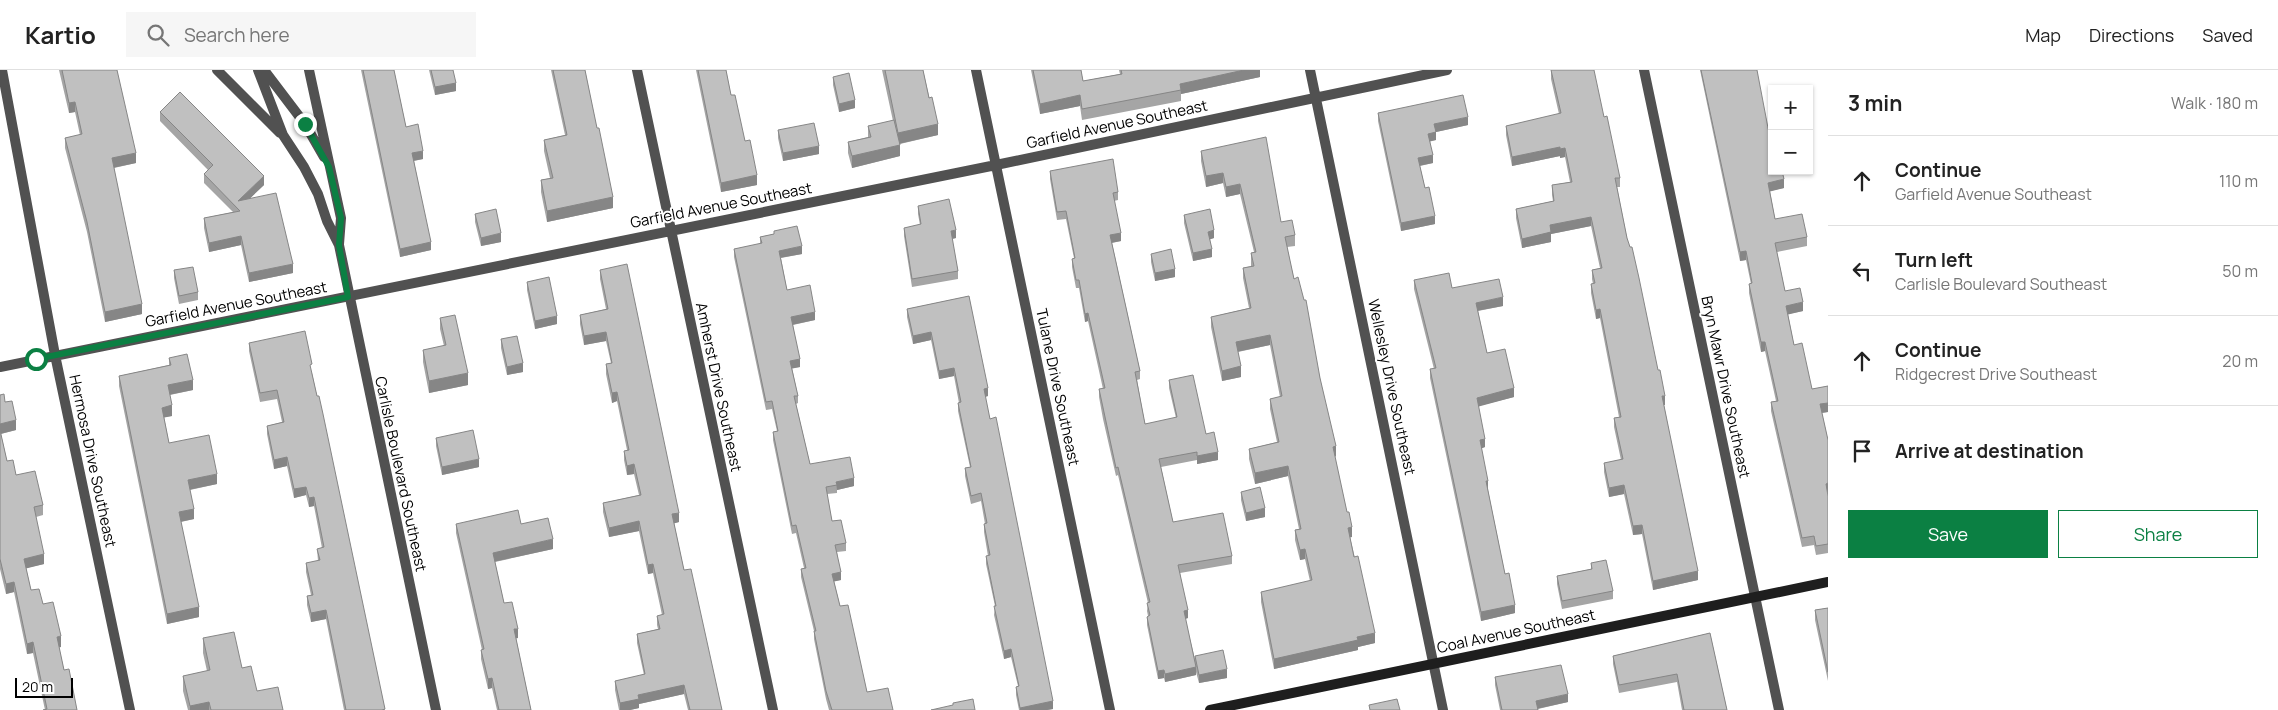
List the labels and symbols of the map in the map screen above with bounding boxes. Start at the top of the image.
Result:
street label: Garfield Avenue Southeast [1025,95,1209,153]
route end [294,113,317,136]
street label: Garfield Avenue Southeast [628,177,814,233]
street label: Garfield Avenue Southeast [143,276,329,332]
street label: Bryn Mawr Drive Southeast [1696,294,1756,480]
street label: Wellesley Drive Southeast [1363,297,1421,477]
street label: Amherst Drive Southeast [691,300,747,474]
street label: Tulane Drive Southeast [1031,306,1085,468]
route start [25,348,48,371]
street label: Hermosa Drive Southeast [64,373,122,549]
street label: Carlisle Boulevard Southeast [370,374,432,574]
street label: Coal Avenue Southeast [1435,604,1597,658]
scale bar [15,675,72,698]

